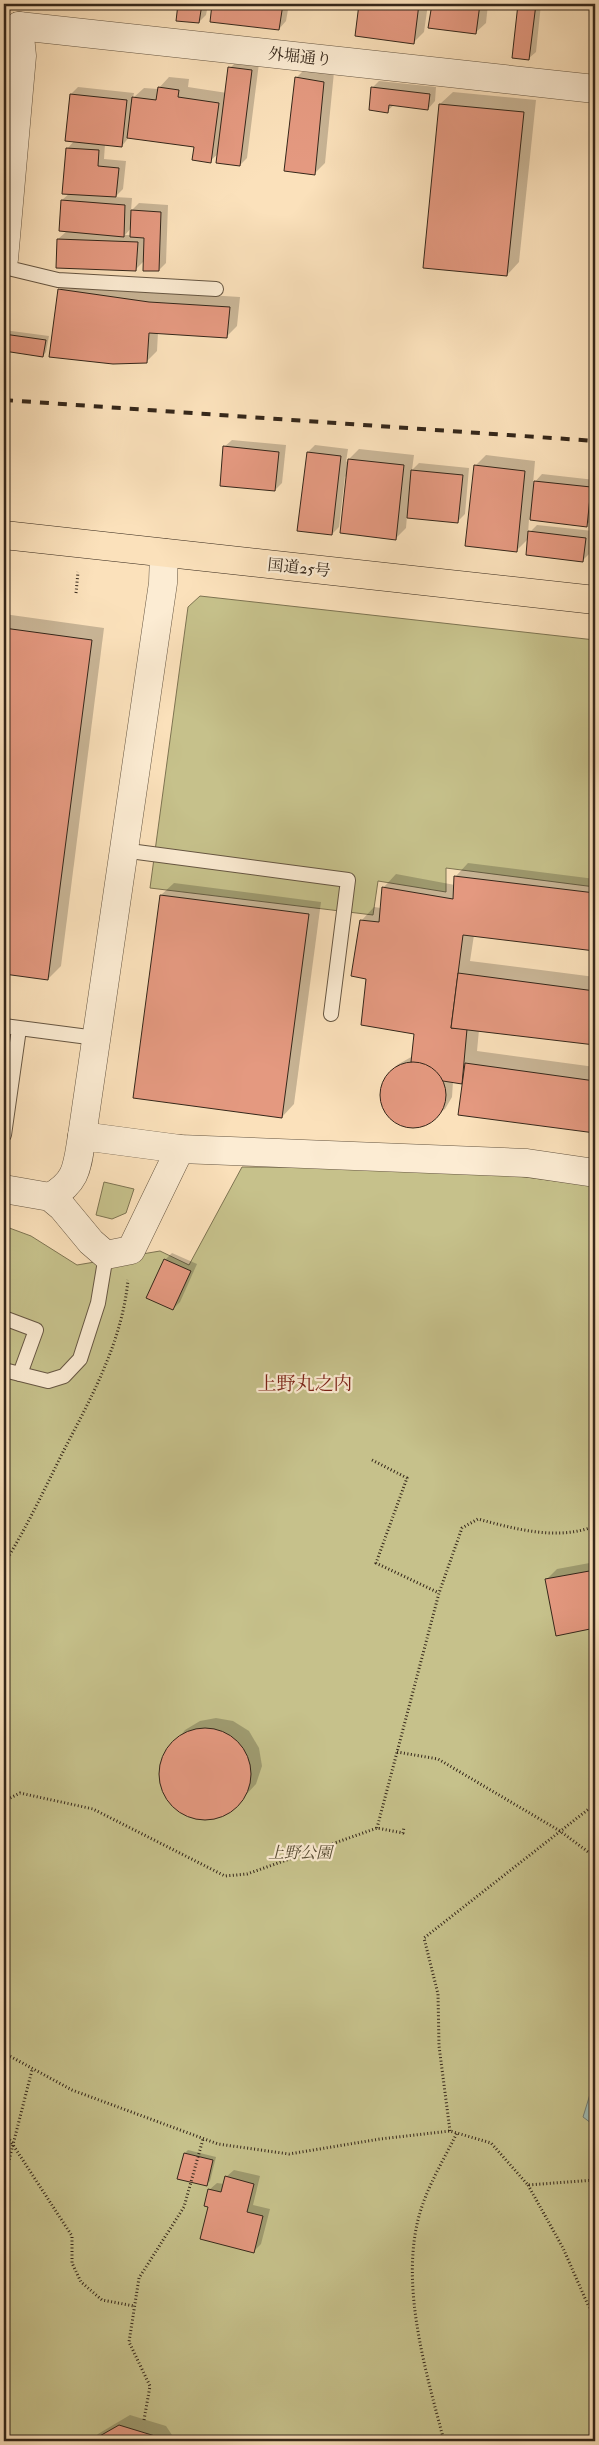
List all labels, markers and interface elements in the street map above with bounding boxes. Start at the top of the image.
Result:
street label: 外堀通り [267,44,333,70]
street label: 国道25号 [267,555,331,581]
district label: 上野丸之内 [257,1372,353,1396]
park label: 上野公園 [268,1843,335,1863]

